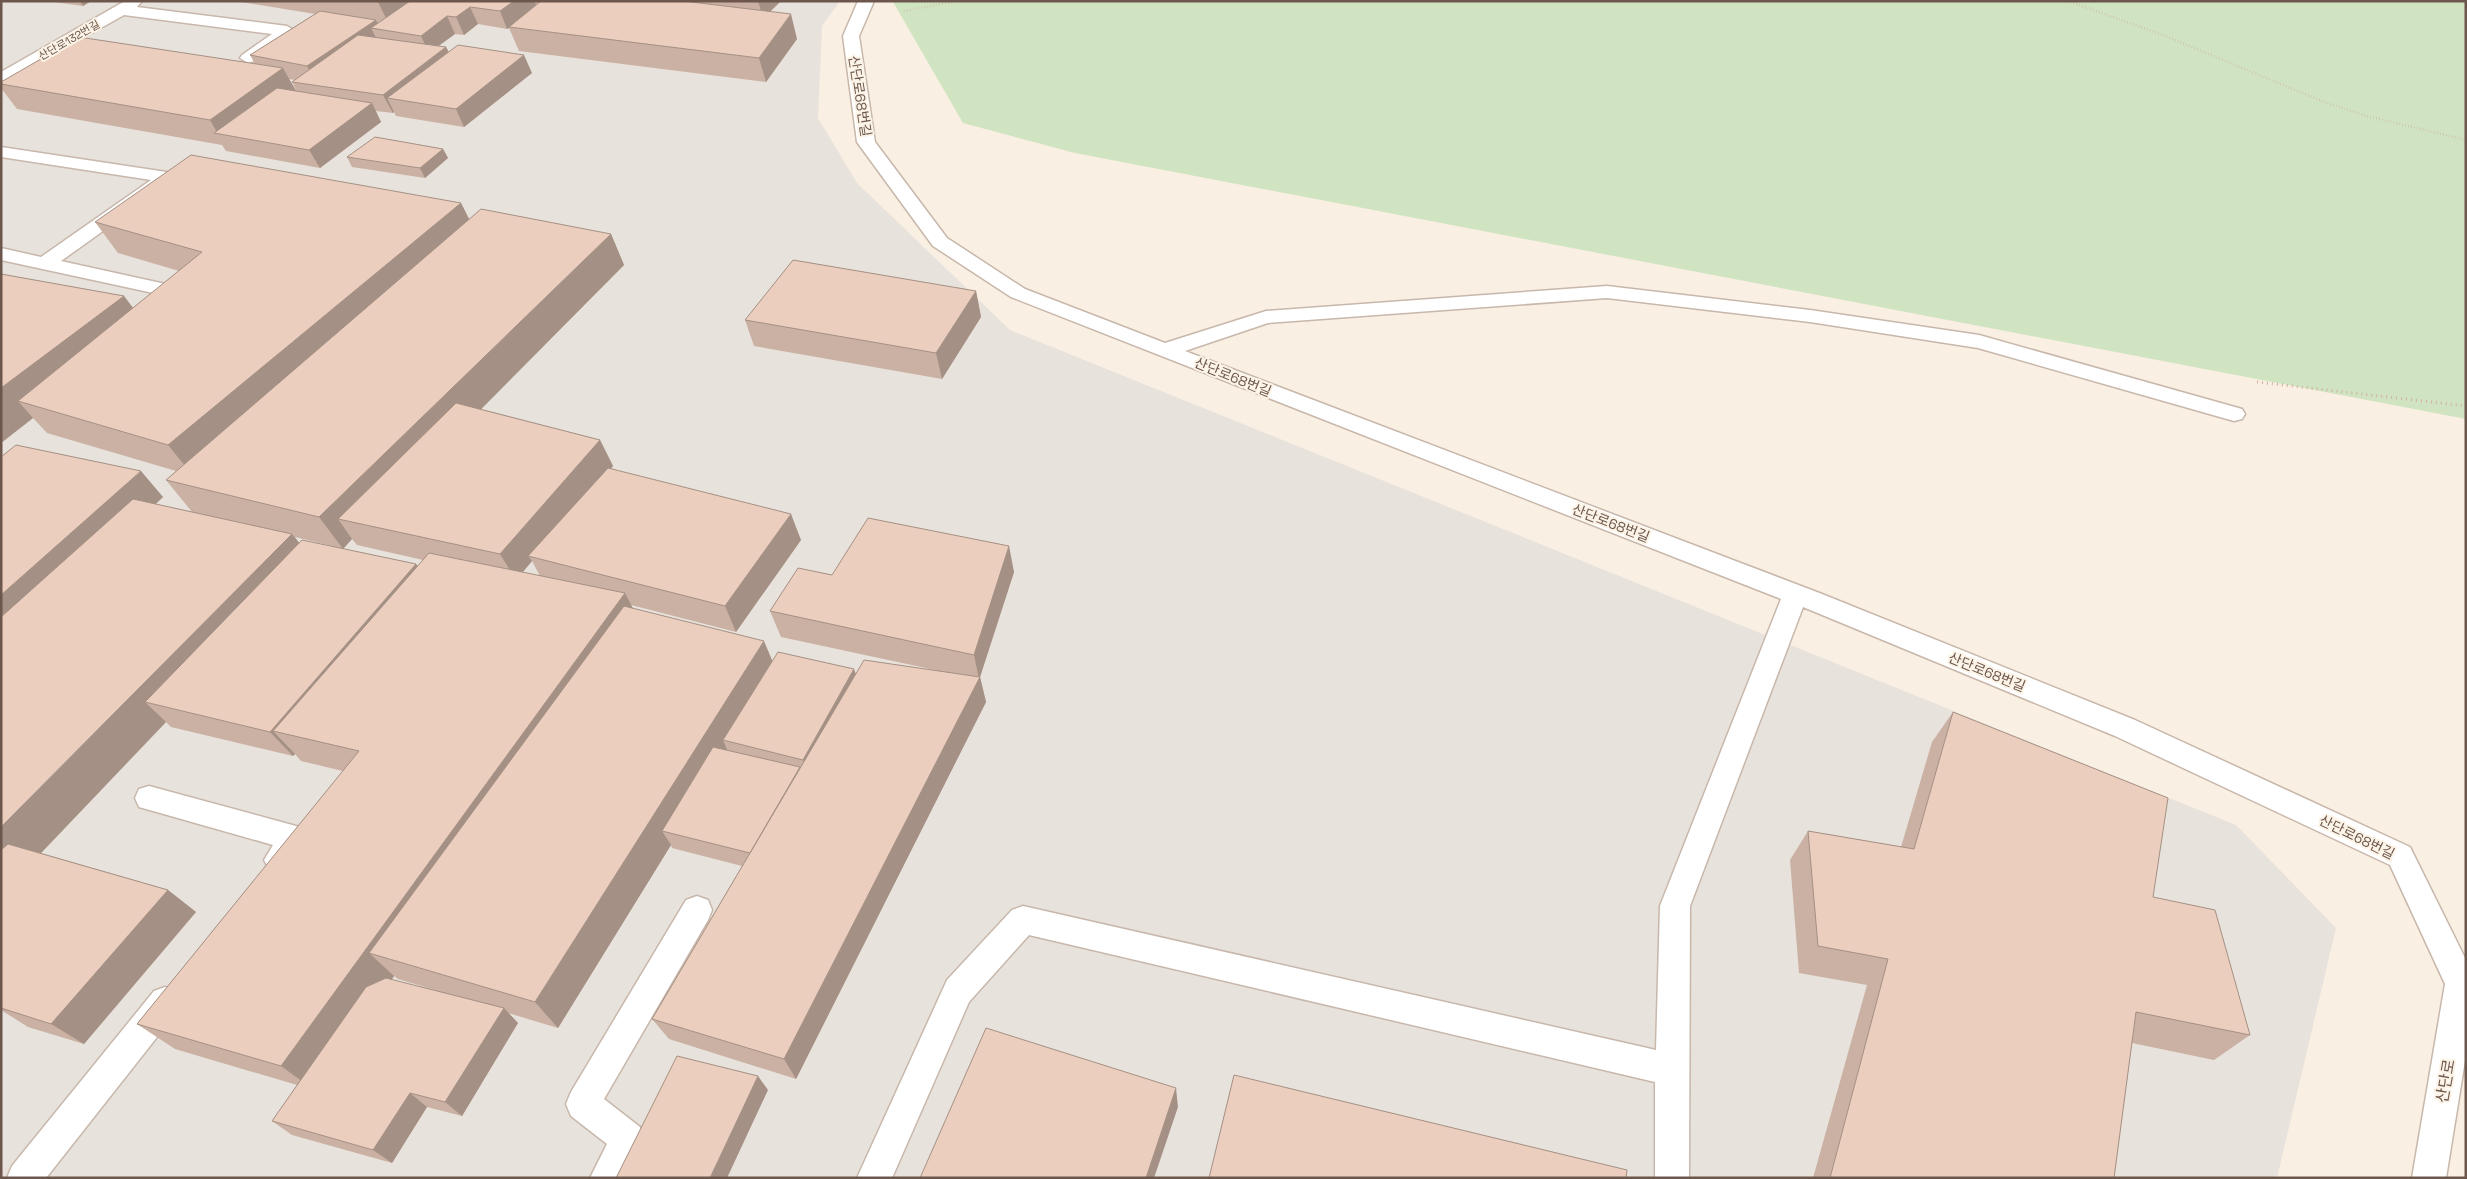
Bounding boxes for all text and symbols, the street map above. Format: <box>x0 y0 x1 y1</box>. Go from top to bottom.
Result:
street label: 산단로132번길 <box>36 17 102 63</box>
street label: 산단로68번길 <box>845 54 875 138</box>
street label: 산단로68번길 <box>1192 353 1274 401</box>
street label: 산단로68번길 <box>1570 500 1652 546</box>
street label: 산단로68번길 <box>1946 648 2028 696</box>
street label: 산단로68번길 <box>2316 811 2398 863</box>
street label: 산단로 <box>2431 1057 2460 1105</box>

